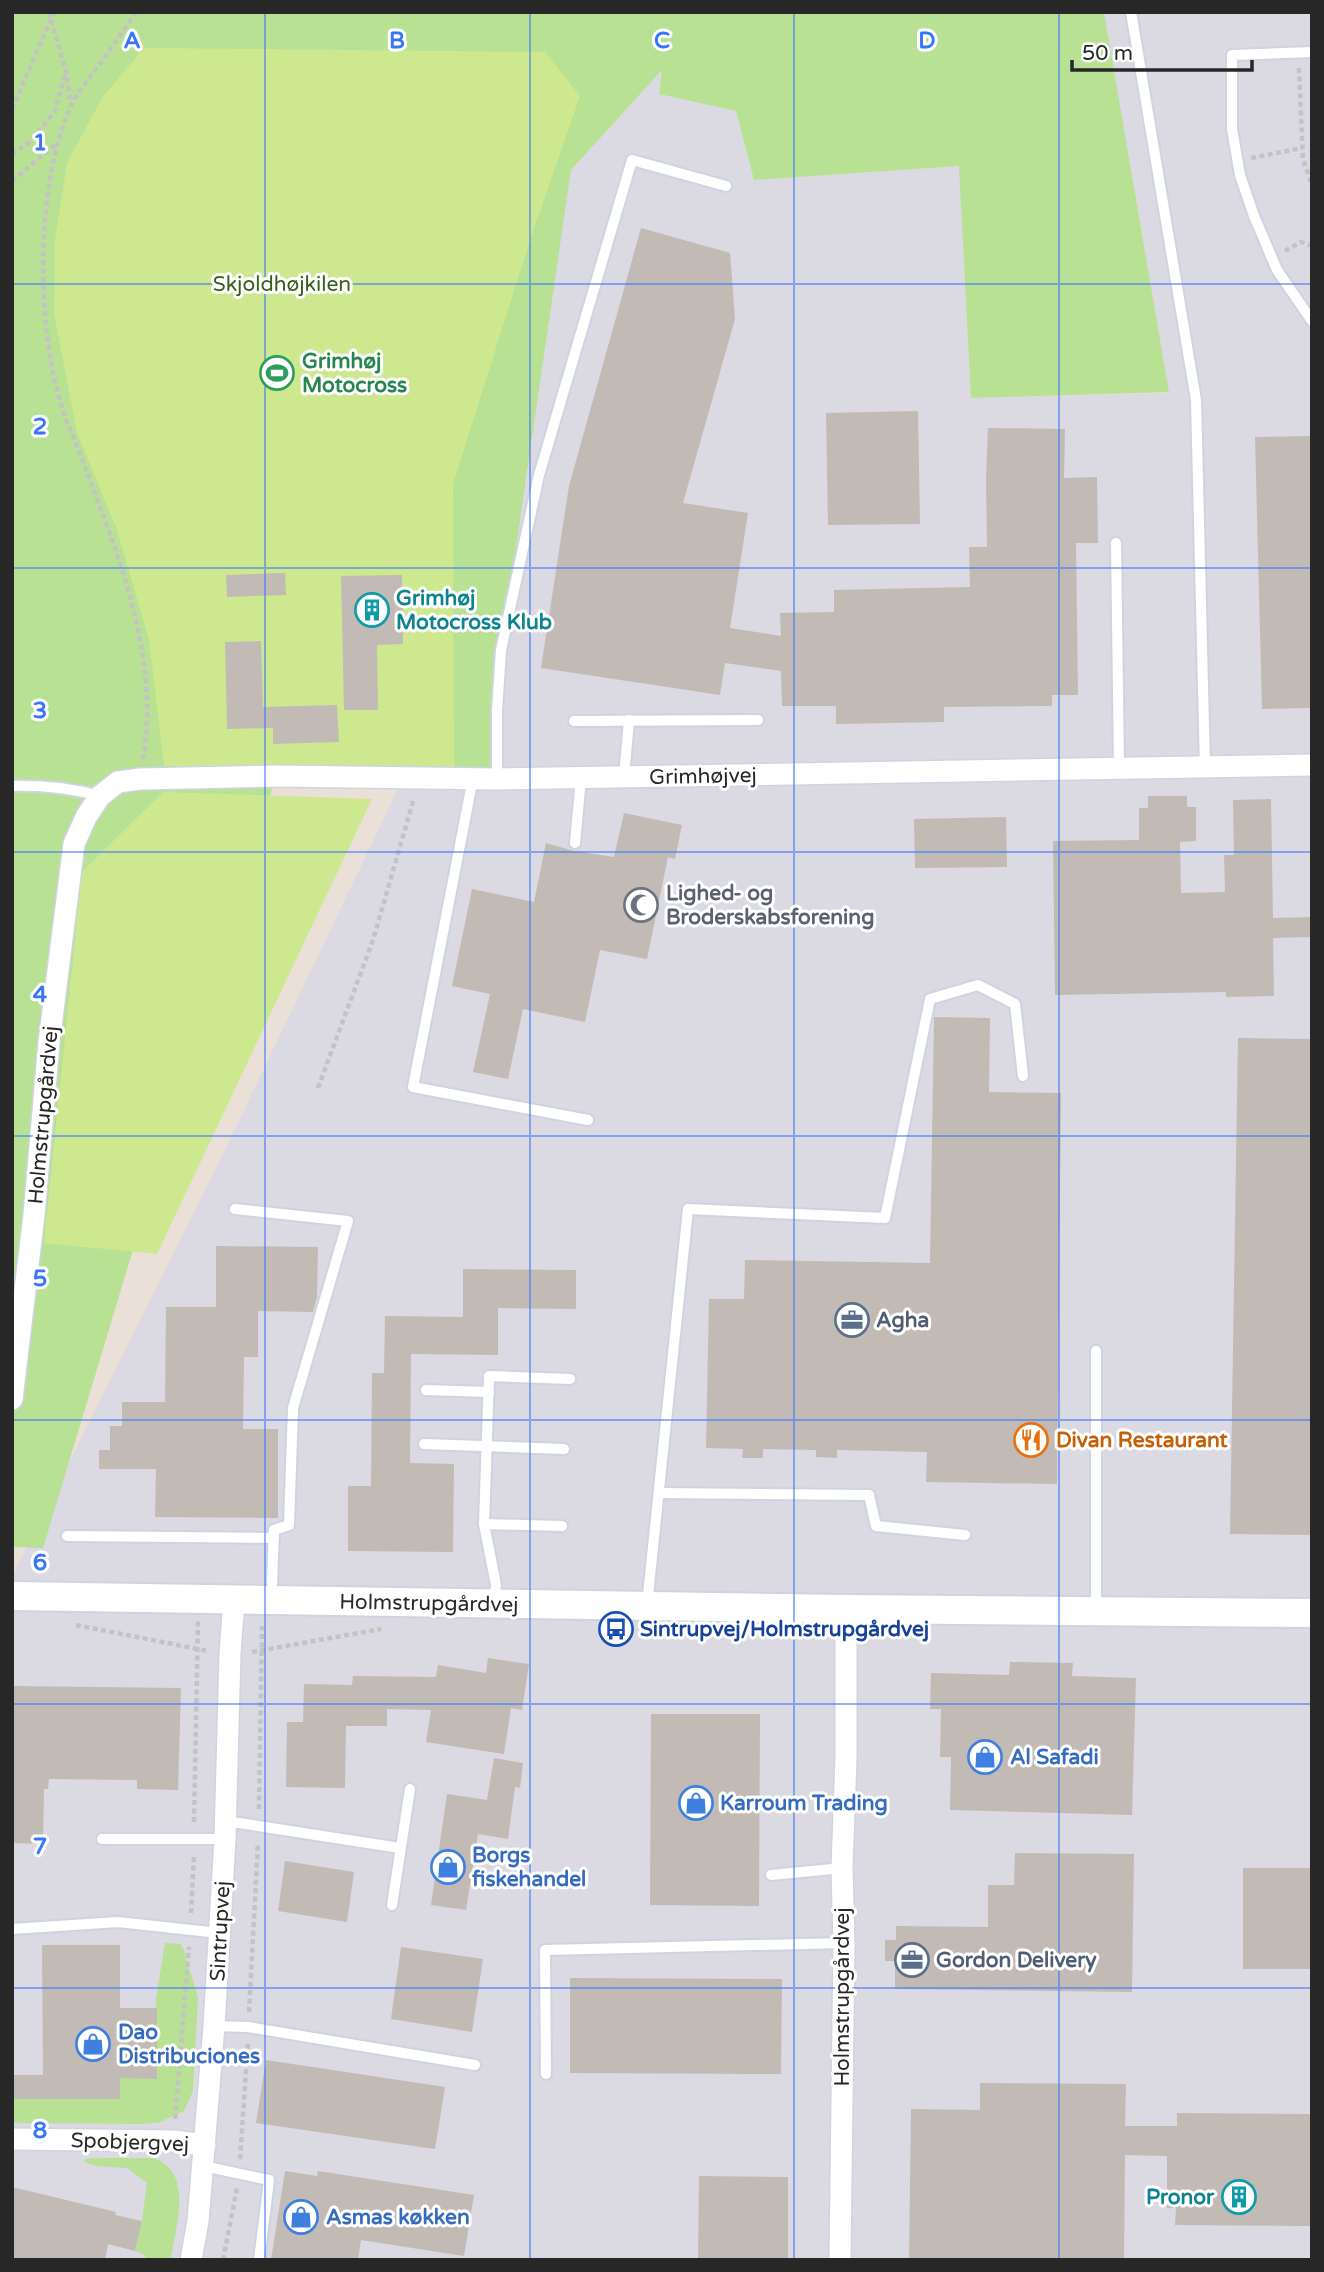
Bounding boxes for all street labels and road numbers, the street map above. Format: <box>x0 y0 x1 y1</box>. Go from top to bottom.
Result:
street label: Grimhøjvej <box>649 763 757 790</box>
street label: Holmstrupgårdvej <box>23 1025 64 1205</box>
street label: Holmstrupgårdvej <box>339 1589 519 1618</box>
street label: Sintrupvej <box>205 1880 236 1982</box>
street label: Holmstrupgårdvej <box>830 1907 855 2087</box>
street label: Spobjergvej <box>70 2128 190 2157</box>

